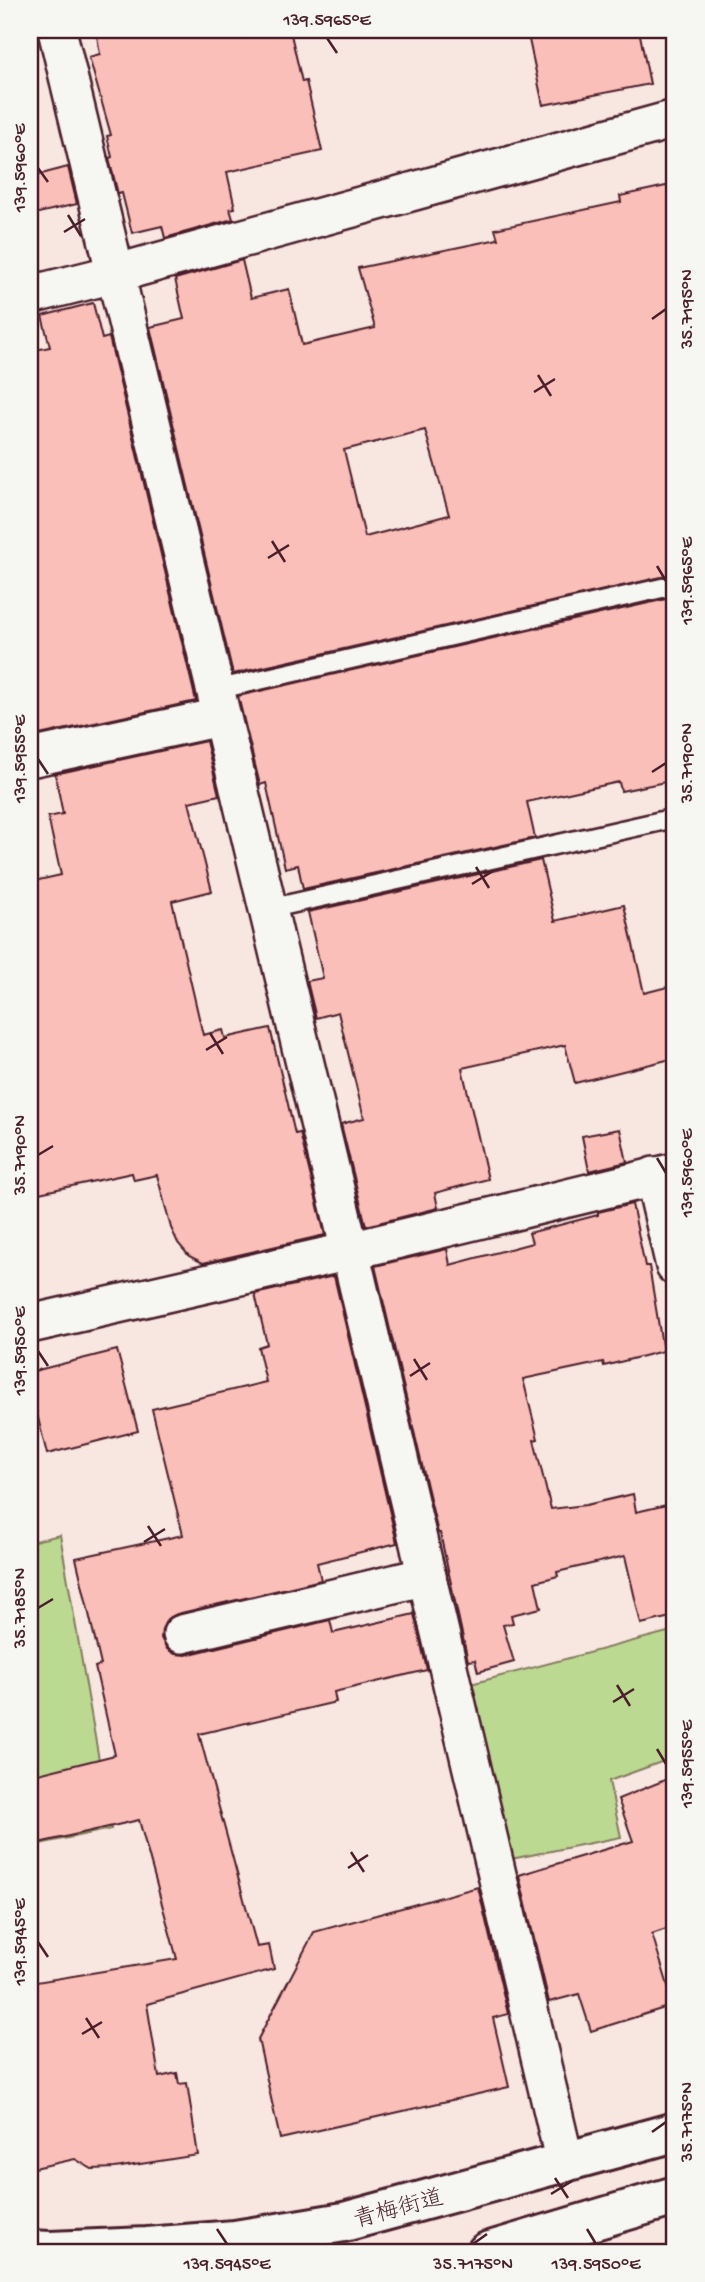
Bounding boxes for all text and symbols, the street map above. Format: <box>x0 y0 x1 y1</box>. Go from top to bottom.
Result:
text: 139.5965°E <box>282 11 372 32</box>
text: 139.5960°E <box>11 123 32 213</box>
text: 35.7195°N <box>678 269 699 350</box>
text: 139.5965°E <box>678 536 699 626</box>
text: 139.5955°E <box>11 714 32 804</box>
text: 35.7190°N <box>678 723 699 804</box>
text: 35.7190°N <box>11 1115 32 1196</box>
text: 139.5960°E <box>678 1128 699 1218</box>
text: 139.5950°E <box>11 1306 32 1396</box>
text: 35.7185°N <box>11 1568 32 1649</box>
text: 139.5955°E <box>678 1719 699 1809</box>
text: 139.5945°E <box>11 1898 32 1987</box>
text: 35.7175°N <box>678 2082 699 2163</box>
street label: 青梅街道 <box>351 2184 447 2235</box>
text: 139.5945°E <box>182 2255 271 2276</box>
text: 35.7175°N <box>432 2255 513 2276</box>
text: 139.5950°E <box>551 2255 641 2276</box>

